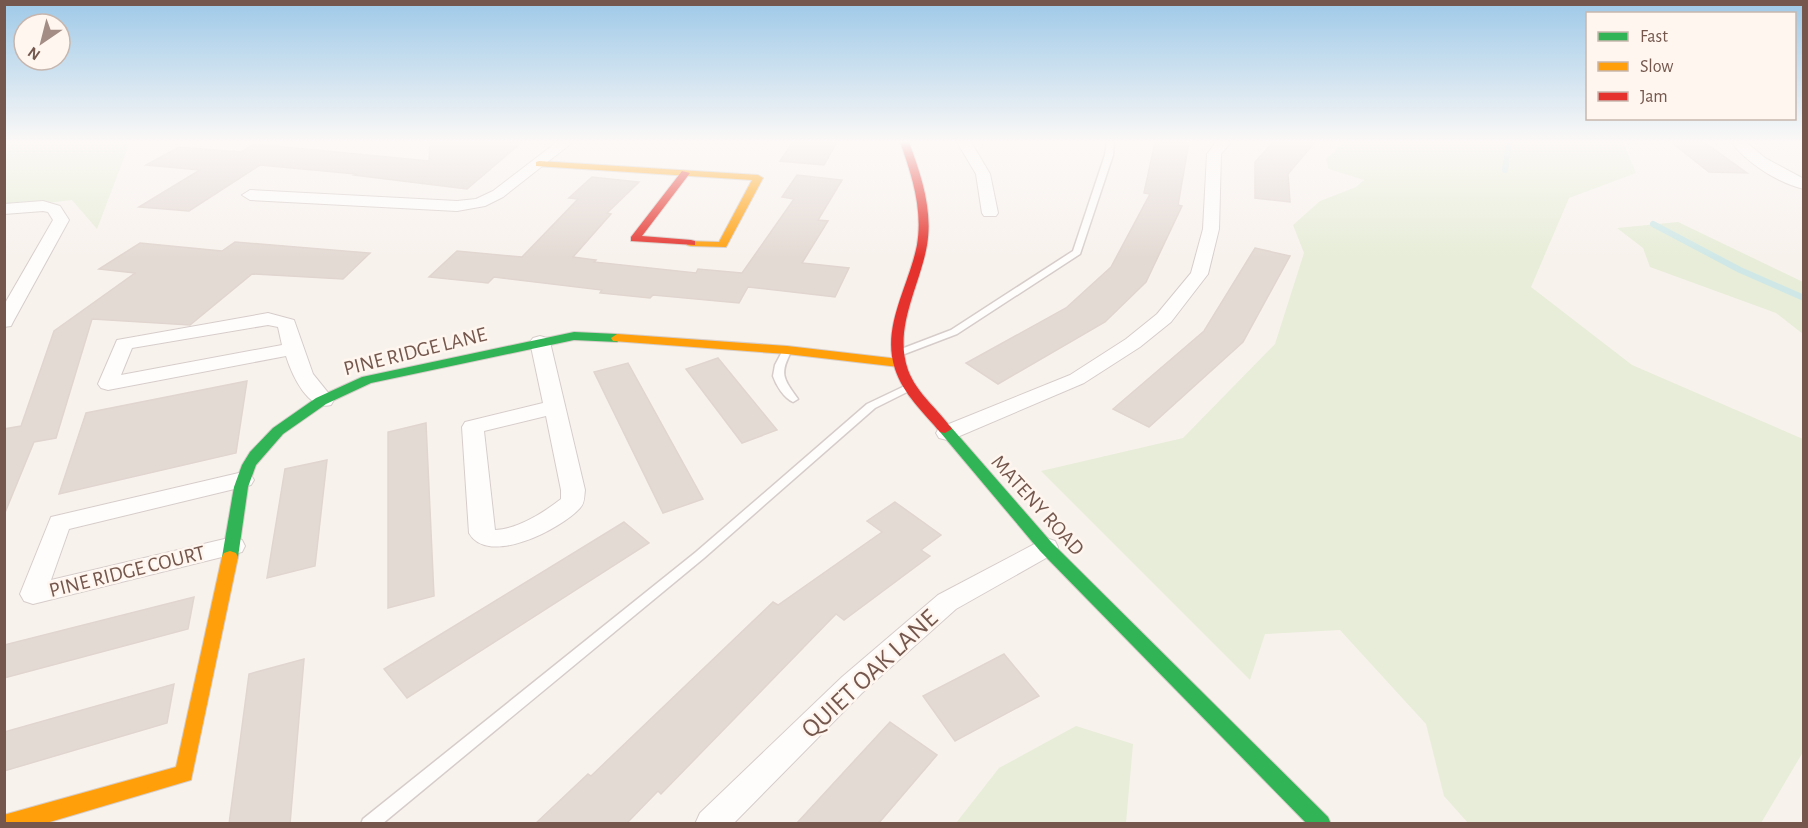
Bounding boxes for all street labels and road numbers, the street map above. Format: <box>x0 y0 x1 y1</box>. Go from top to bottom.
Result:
street label: PINE RIDGE LANE <box>341 324 489 379</box>
street label: MATENY ROAD <box>987 451 1088 560</box>
street label: PINE RIDGE COURT <box>47 542 207 601</box>
street label: QUIET OAK LANE <box>797 604 943 743</box>

